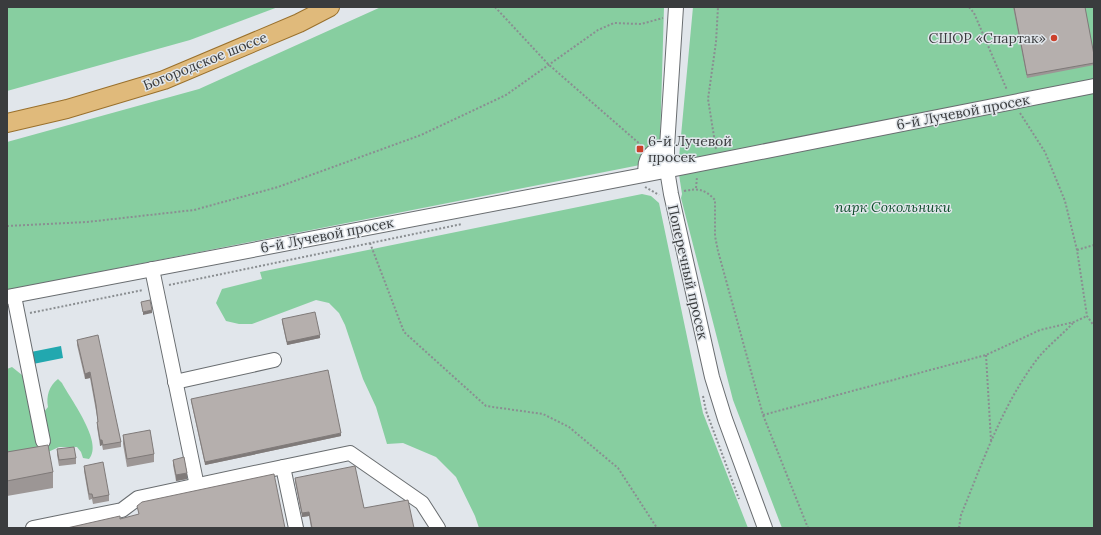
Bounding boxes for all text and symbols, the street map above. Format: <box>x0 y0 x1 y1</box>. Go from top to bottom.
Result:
street label: Богородское шоссе <box>140 28 270 94</box>
place label: СШОР «Спартак» <box>929 29 1046 47</box>
marker: СШОР «Спартак» <box>1049 33 1059 43</box>
street label: 6-й Лучевой просек <box>895 90 1032 134</box>
place label: 6-й Лучевой просек <box>648 132 732 166</box>
marker: 6-й Лучевой просек <box>635 144 645 154</box>
park label: парк Сокольники <box>835 198 952 216</box>
street label: Поперечный просек <box>664 203 712 342</box>
street label: 6-й Лучевой просек <box>259 213 396 257</box>

